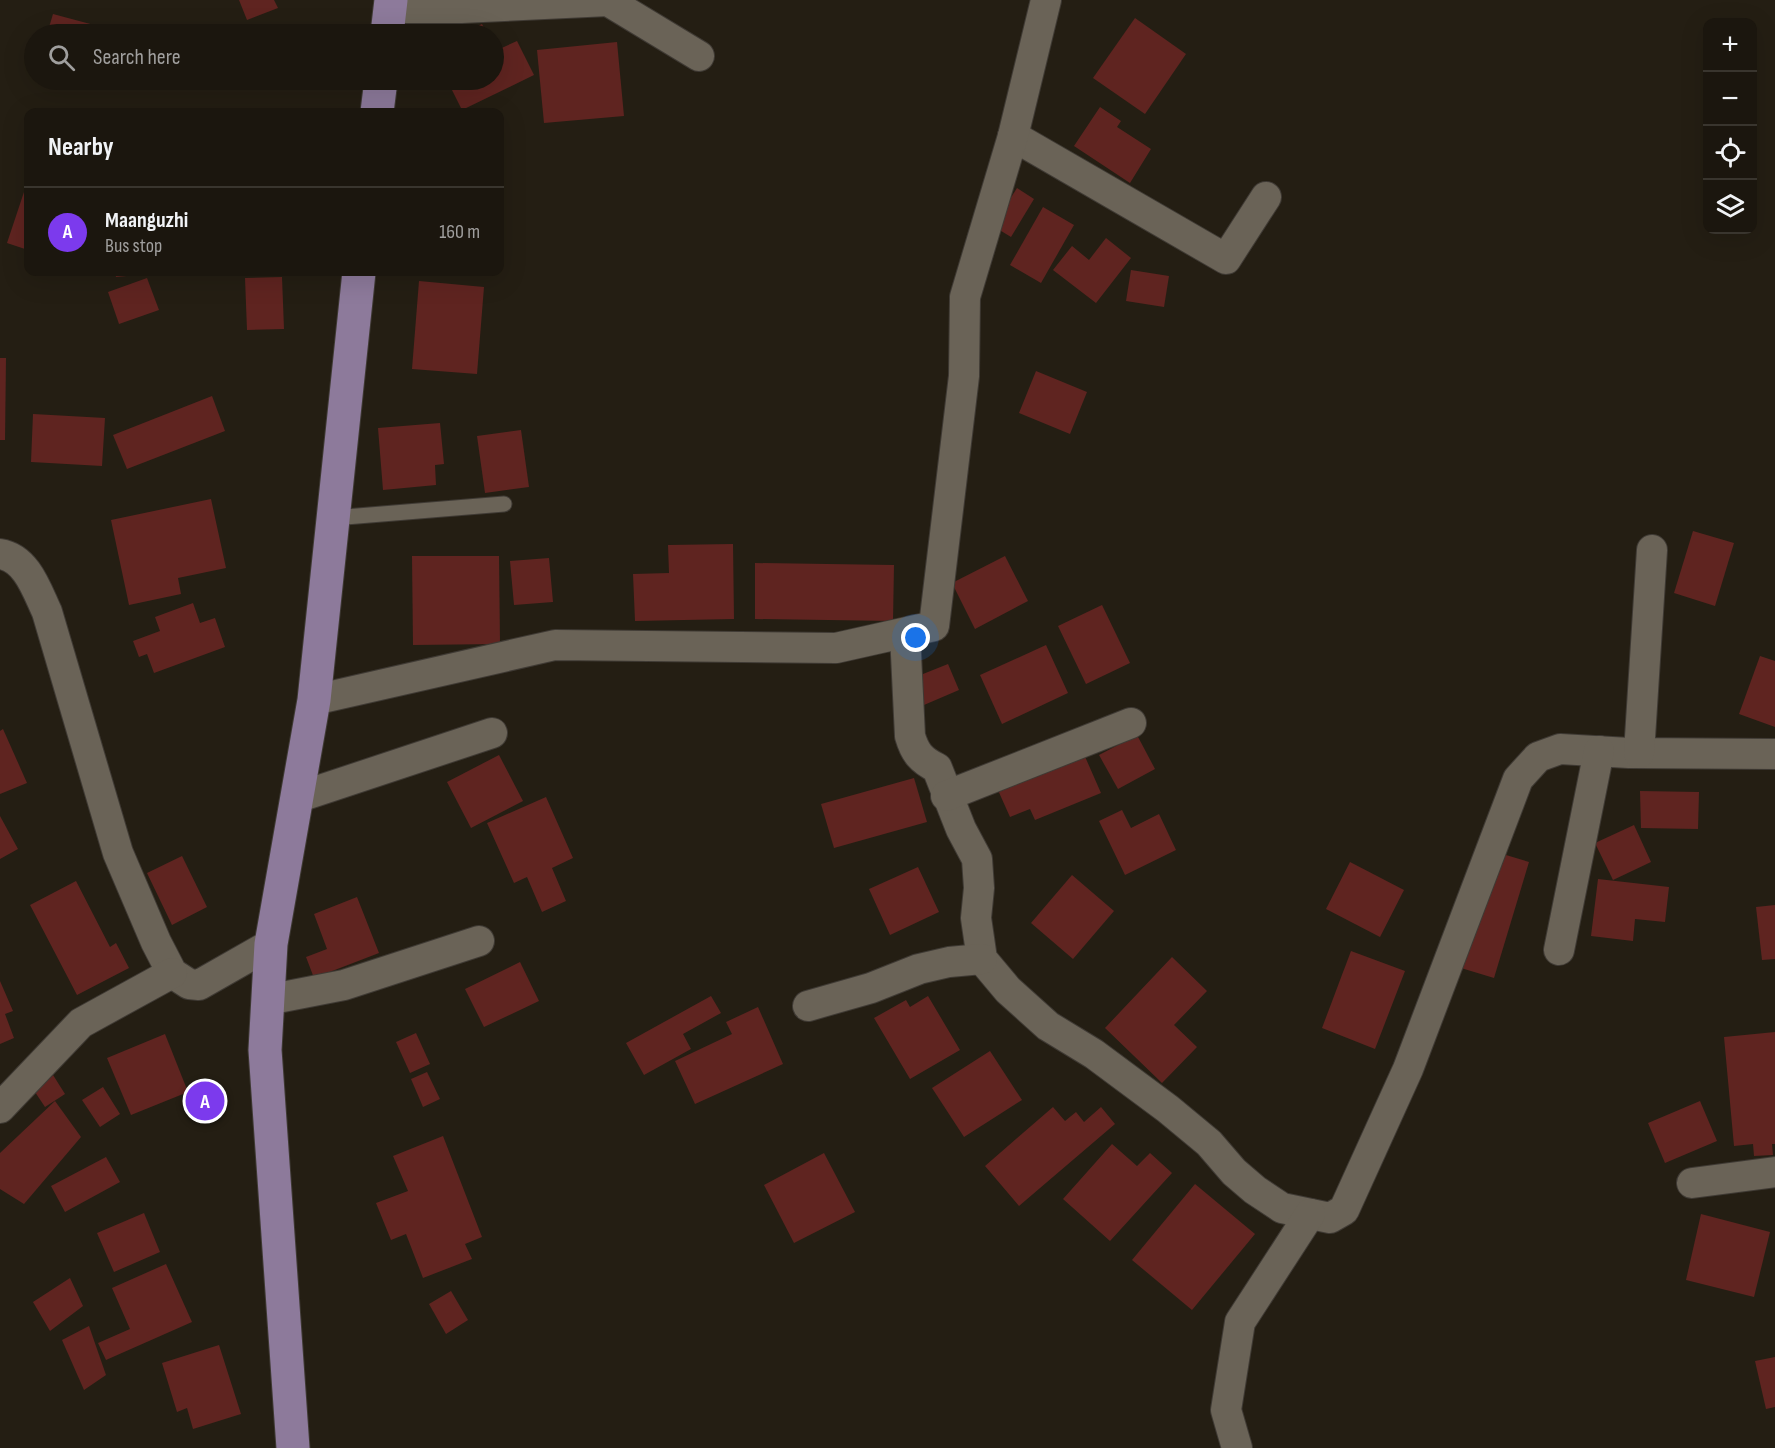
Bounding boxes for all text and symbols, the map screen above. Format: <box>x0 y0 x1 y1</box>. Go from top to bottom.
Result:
map controls <box>1703 18 1757 234</box>
button: + <box>1703 18 1757 72</box>
search box <box>24 24 504 90</box>
icon: search <box>45 41 78 74</box>
text: Search here <box>93 44 180 71</box>
button: − <box>1703 72 1757 126</box>
button: locate <box>1703 126 1757 180</box>
text: Nearby <box>48 132 114 163</box>
button: layers <box>1703 180 1757 234</box>
text: Maanguzhi <box>105 207 188 234</box>
text: A <box>63 220 72 244</box>
text: 160 m <box>439 220 480 244</box>
text: Bus stop <box>105 234 162 258</box>
your location <box>901 623 930 652</box>
pin: A <box>186 1078 224 1124</box>

